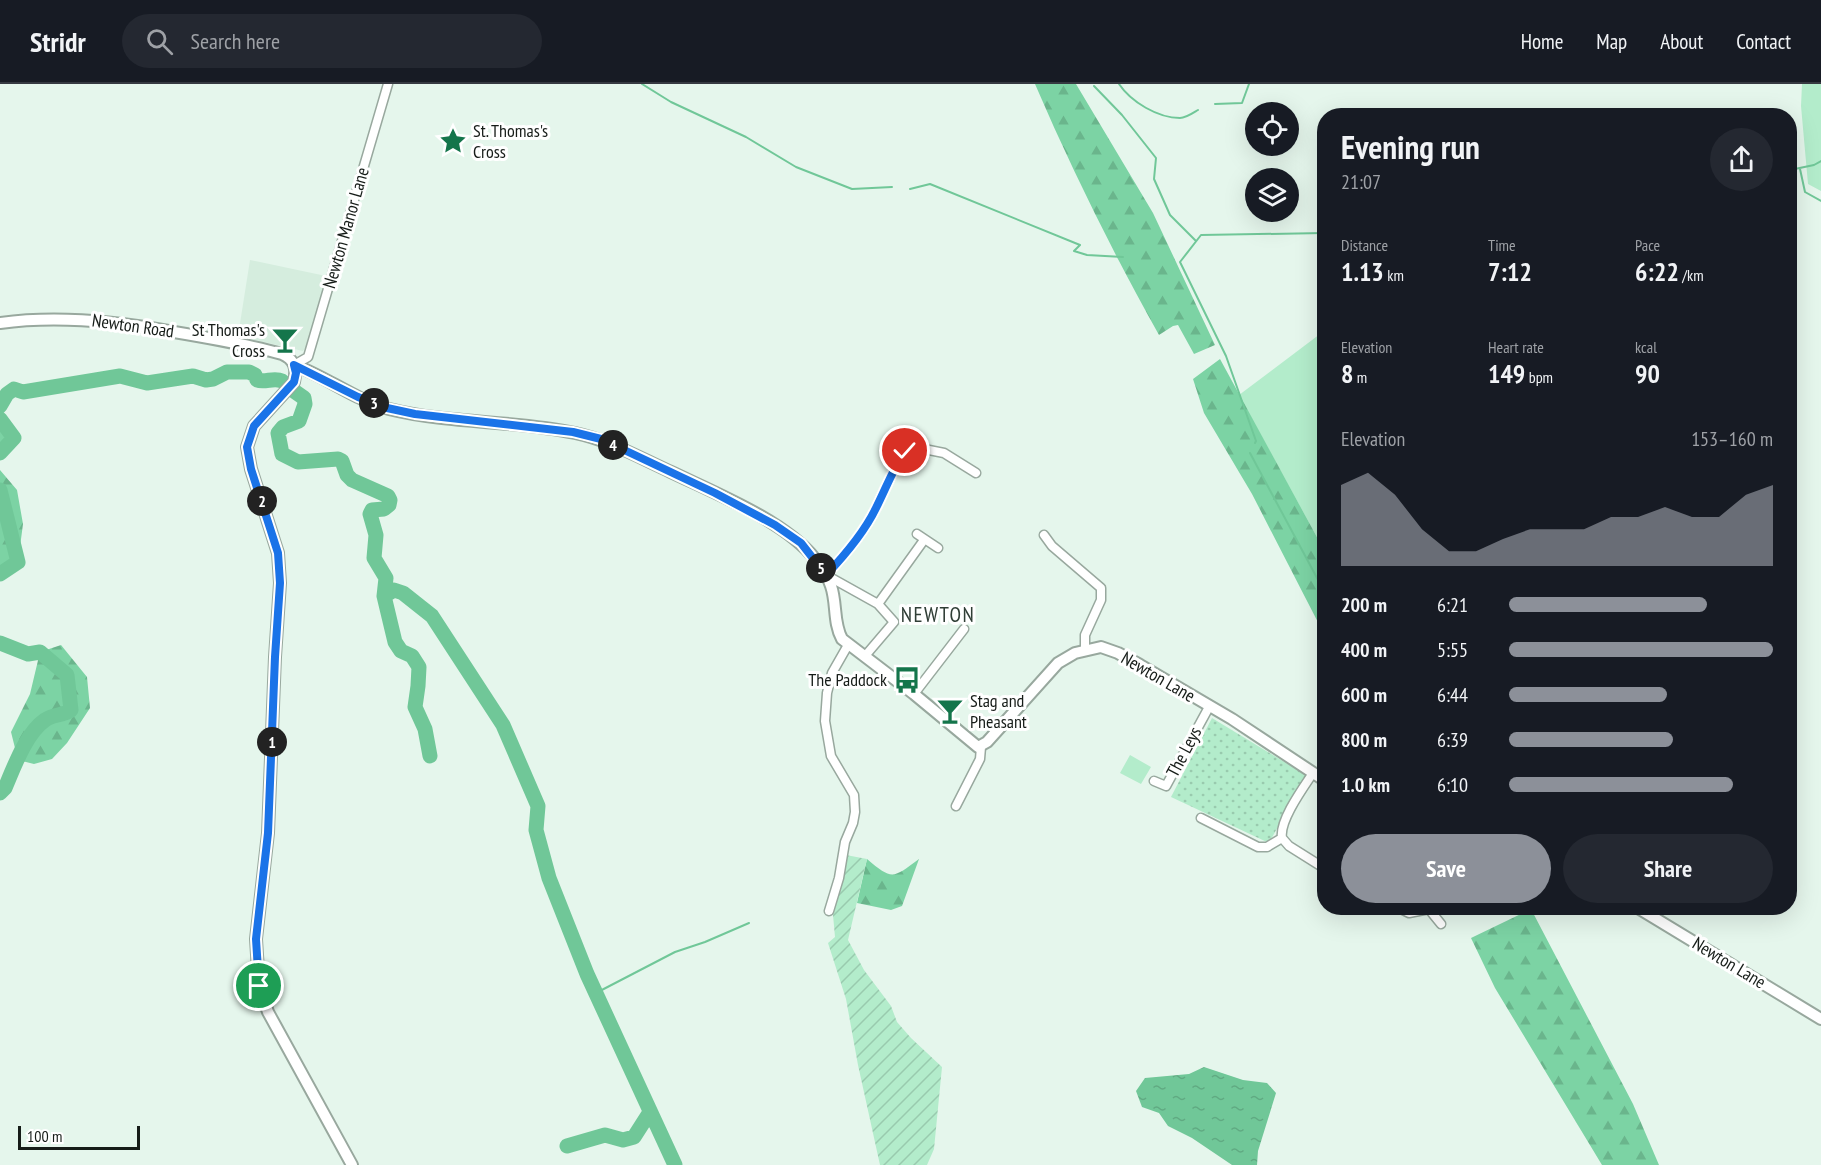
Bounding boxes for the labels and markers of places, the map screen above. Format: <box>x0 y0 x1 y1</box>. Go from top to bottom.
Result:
place label: St. Thomas's Cross <box>473 119 548 163</box>
place icon: St. Thomas's Cross <box>438 126 468 156</box>
place label: St Thomas's Cross <box>192 318 265 362</box>
bar icon: St Thomas's Cross <box>270 325 300 355</box>
pin: 3 <box>359 388 389 418</box>
pin <box>879 425 930 476</box>
pin: 4 <box>598 430 628 460</box>
pin: 2 <box>247 486 277 516</box>
pin: 5 <box>806 553 836 583</box>
bus stop icon: The Paddock <box>892 665 922 695</box>
place label: The Paddock <box>808 668 887 691</box>
place label: Stag and Pheasant <box>970 689 1027 733</box>
bar icon: Stag and Pheasant <box>935 696 965 726</box>
pin: 1 <box>257 727 287 757</box>
pin <box>233 960 284 1011</box>

